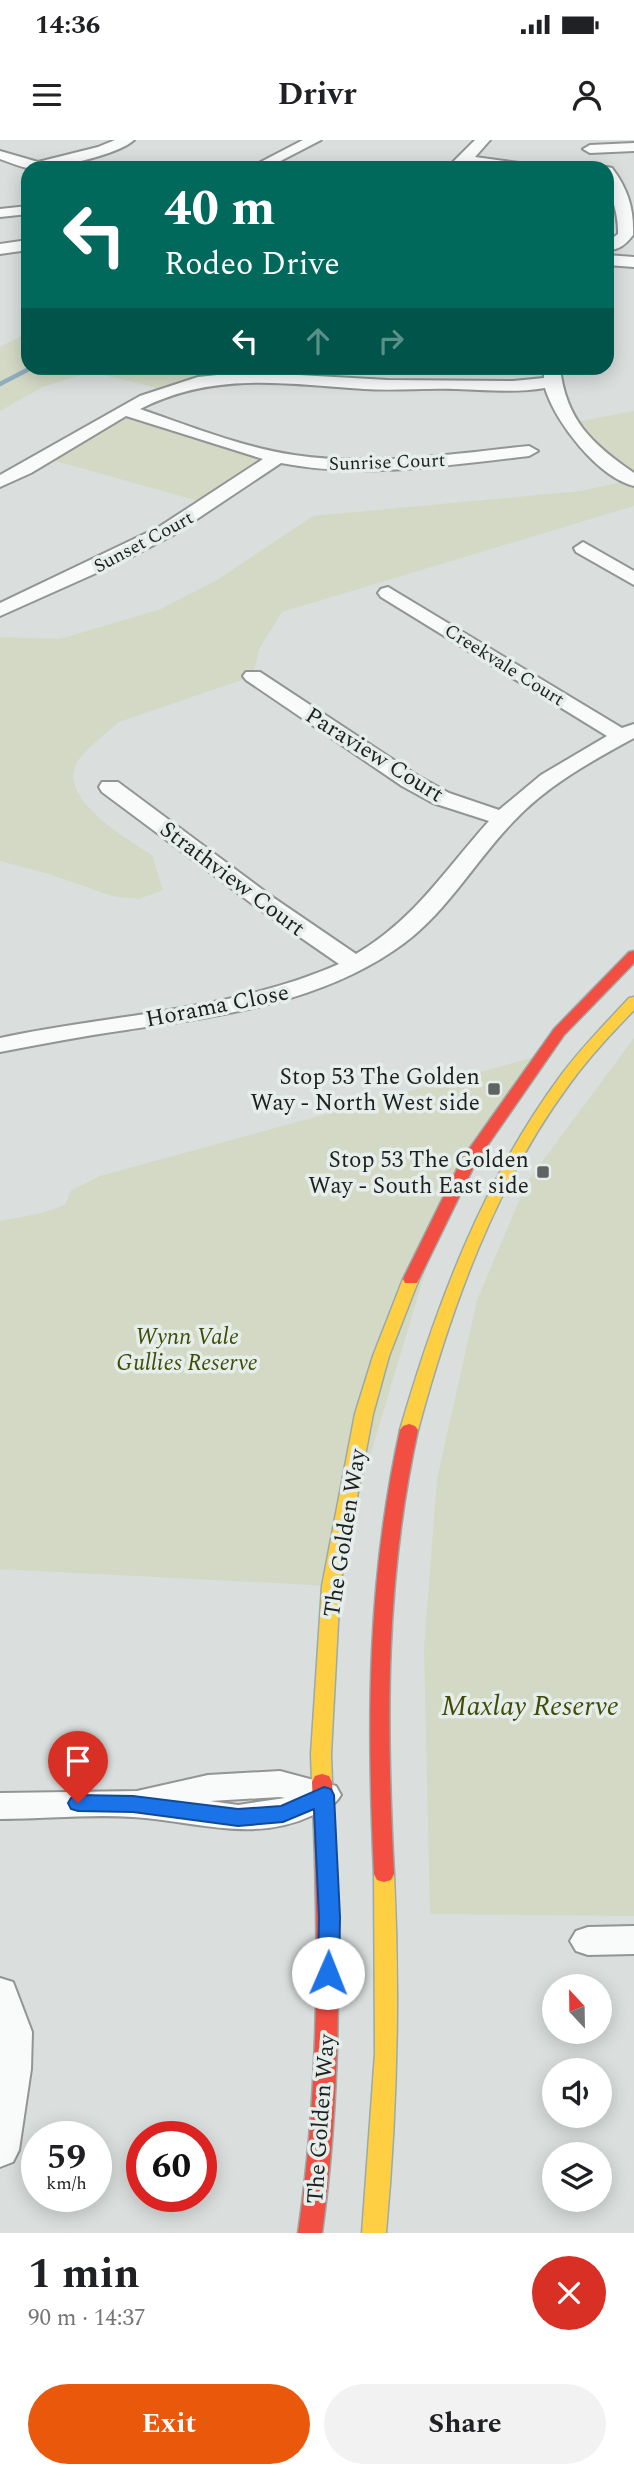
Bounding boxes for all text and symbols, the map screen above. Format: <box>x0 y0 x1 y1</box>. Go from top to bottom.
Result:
text: 14:36 <box>35 5 100 45</box>
text: Drivr <box>277 70 357 119</box>
icon: menu <box>28 76 66 114</box>
icon: person <box>568 76 606 114</box>
text: 40 m <box>164 172 275 247</box>
icon: left <box>49 189 140 280</box>
text: Rodeo Drive <box>164 240 340 289</box>
icon: left <box>226 322 264 360</box>
icon: ahead <box>299 322 337 360</box>
icon: right <box>372 322 410 360</box>
street label: Sunrise Court <box>328 446 446 479</box>
street label: Sunset Court <box>88 504 199 581</box>
street label: Creekvale Court <box>438 617 570 714</box>
street label: Paraview Court <box>298 699 450 812</box>
street label: Strathview Court <box>152 813 312 946</box>
street label: Horama Close <box>143 975 292 1038</box>
place label: Stop 53 The Golden Way - North West side <box>250 1060 480 1121</box>
marker: Stop 53 The Golden Way - North West side <box>486 1081 502 1097</box>
place label: Stop 53 The Golden Way - South East side <box>308 1143 529 1204</box>
marker: Stop 53 The Golden Way - South East side <box>535 1164 551 1180</box>
park label: Wynn Vale Gullies Reserve <box>116 1320 258 1381</box>
street label: The Golden Way <box>315 1446 376 1620</box>
park label: Maxlay Reserve <box>441 1685 619 1728</box>
pin <box>48 1731 108 1803</box>
icon: arrive <box>59 1742 97 1780</box>
position arrow <box>291 1936 365 2010</box>
north arrow <box>542 1974 612 2044</box>
map controls <box>542 1974 612 2212</box>
street label: The Golden Way <box>298 2032 345 2205</box>
button: sound <box>542 2058 612 2128</box>
speed limit sign: 60 <box>126 2121 217 2212</box>
text: 59 <box>47 2131 86 2184</box>
button: layers <box>542 2142 612 2212</box>
text: km/h <box>46 2170 87 2197</box>
text: 1 min <box>28 2243 140 2306</box>
button: close <box>532 2256 606 2330</box>
text: 90 m · 14:37 <box>28 2301 146 2336</box>
button: Exit <box>28 2384 310 2464</box>
button: Share <box>324 2384 606 2464</box>

